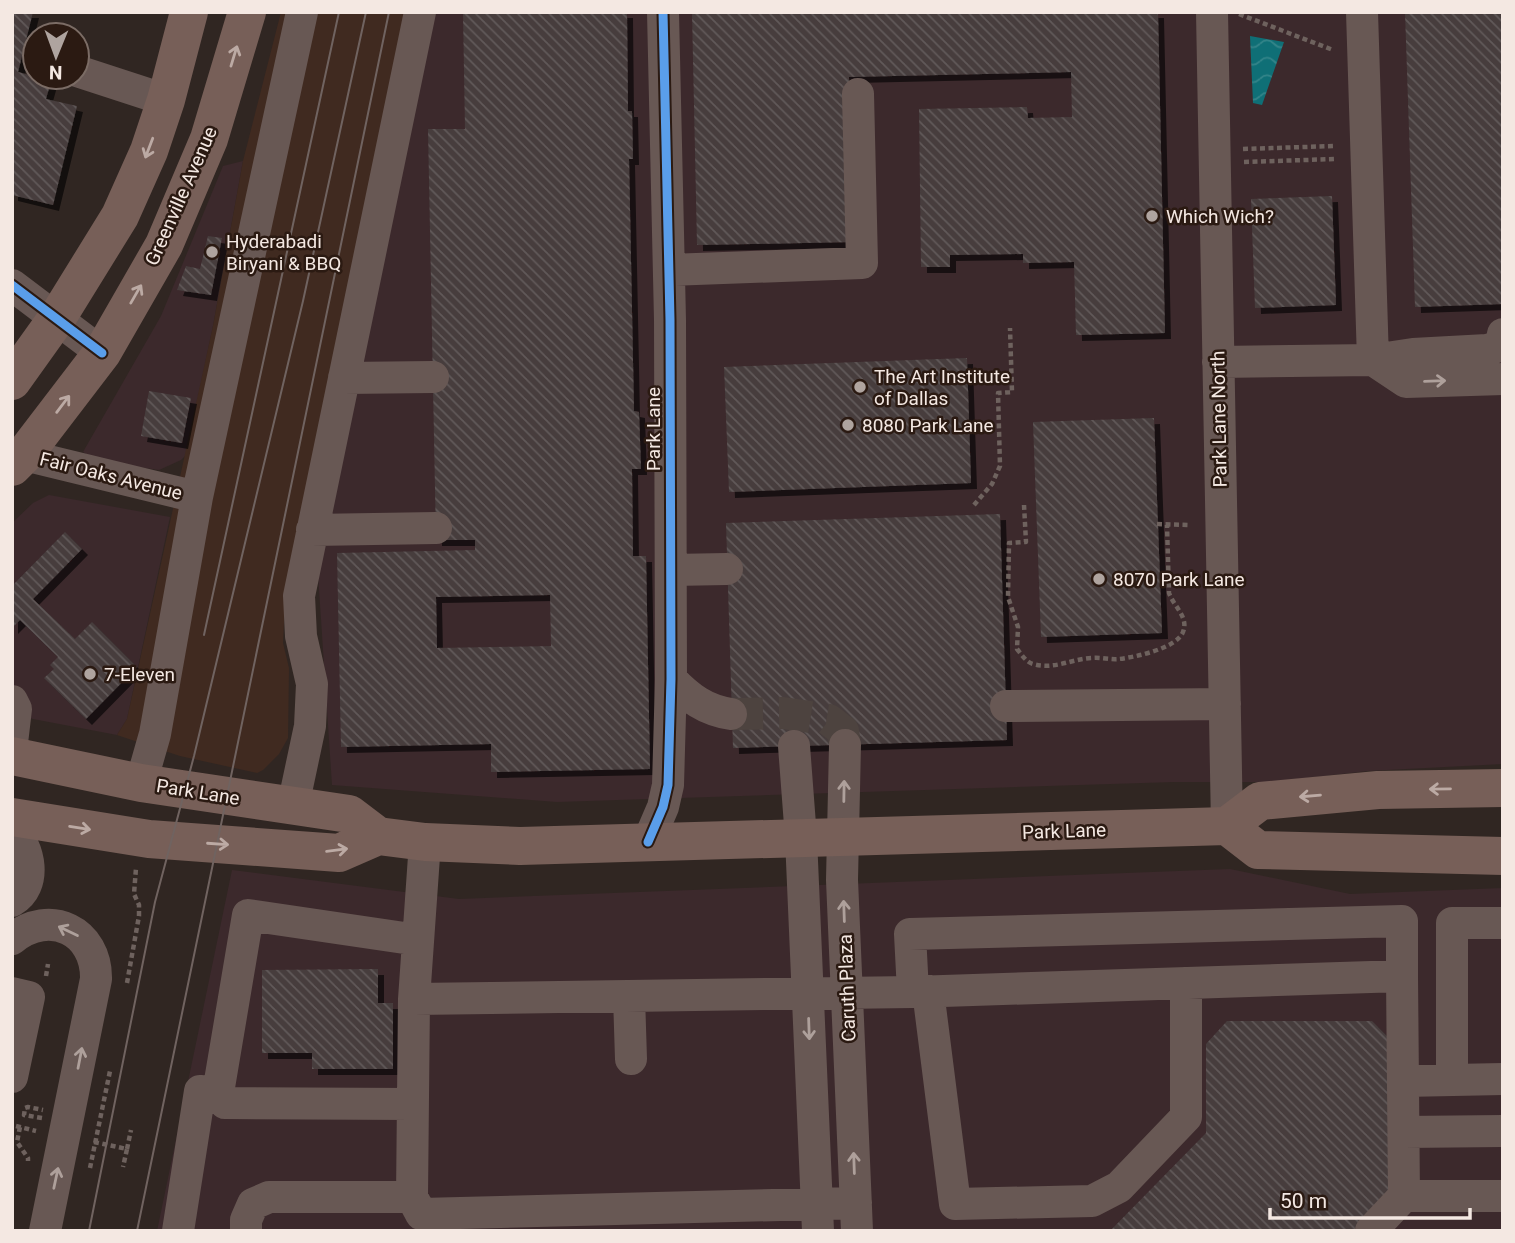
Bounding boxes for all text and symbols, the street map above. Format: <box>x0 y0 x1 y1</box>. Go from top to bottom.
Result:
north arrow <box>21 21 91 91</box>
one-way arrow <box>228 45 241 67</box>
text: N <box>49 61 63 84</box>
street label: Greenville Avenue <box>140 123 222 269</box>
one-way arrow <box>142 137 155 159</box>
place label: Which Wich? <box>1166 205 1274 228</box>
marker: Which Wich? <box>1144 208 1160 224</box>
place label: Hyderabadi Biryani & BBQ <box>226 230 341 275</box>
marker: Hyderabadi Biryani & BBQ <box>204 244 220 260</box>
one-way arrow <box>129 285 143 305</box>
street label: Park Lane North <box>1206 350 1232 488</box>
place label: The Art Institute of Dallas <box>874 365 1010 410</box>
one-way arrow <box>1423 374 1446 388</box>
marker: The Art Institute of Dallas <box>852 379 868 395</box>
street label: Park Lane <box>642 387 665 471</box>
one-way arrow <box>56 396 71 414</box>
place label: 8080 Park Lane <box>862 414 994 437</box>
marker: 8080 Park Lane <box>840 417 856 433</box>
street label: Fair Oaks Avenue <box>37 447 185 505</box>
place label: 8070 Park Lane <box>1113 568 1245 591</box>
marker: 8070 Park Lane <box>1091 571 1107 587</box>
place label: 7-Eleven <box>104 663 175 686</box>
marker: 7-Eleven <box>82 666 98 682</box>
street label: Park Lane <box>155 774 241 810</box>
one-way arrow <box>837 780 851 803</box>
one-way arrow <box>1429 782 1452 796</box>
one-way arrow <box>1299 790 1322 803</box>
street label: Park Lane <box>1022 818 1106 844</box>
one-way arrow <box>68 822 91 835</box>
one-way arrow <box>206 837 229 850</box>
one-way arrow <box>325 843 348 856</box>
one-way arrow <box>837 900 850 923</box>
one-way arrow <box>58 923 79 937</box>
street label: Caruth Plaza <box>834 934 860 1042</box>
one-way arrow <box>802 1017 815 1040</box>
one-way arrow <box>74 1047 88 1070</box>
one-way arrow <box>848 1151 861 1174</box>
one-way arrow <box>49 1167 63 1190</box>
scale bar <box>1270 1176 1470 1220</box>
text: 50 m <box>1280 1189 1327 1213</box>

